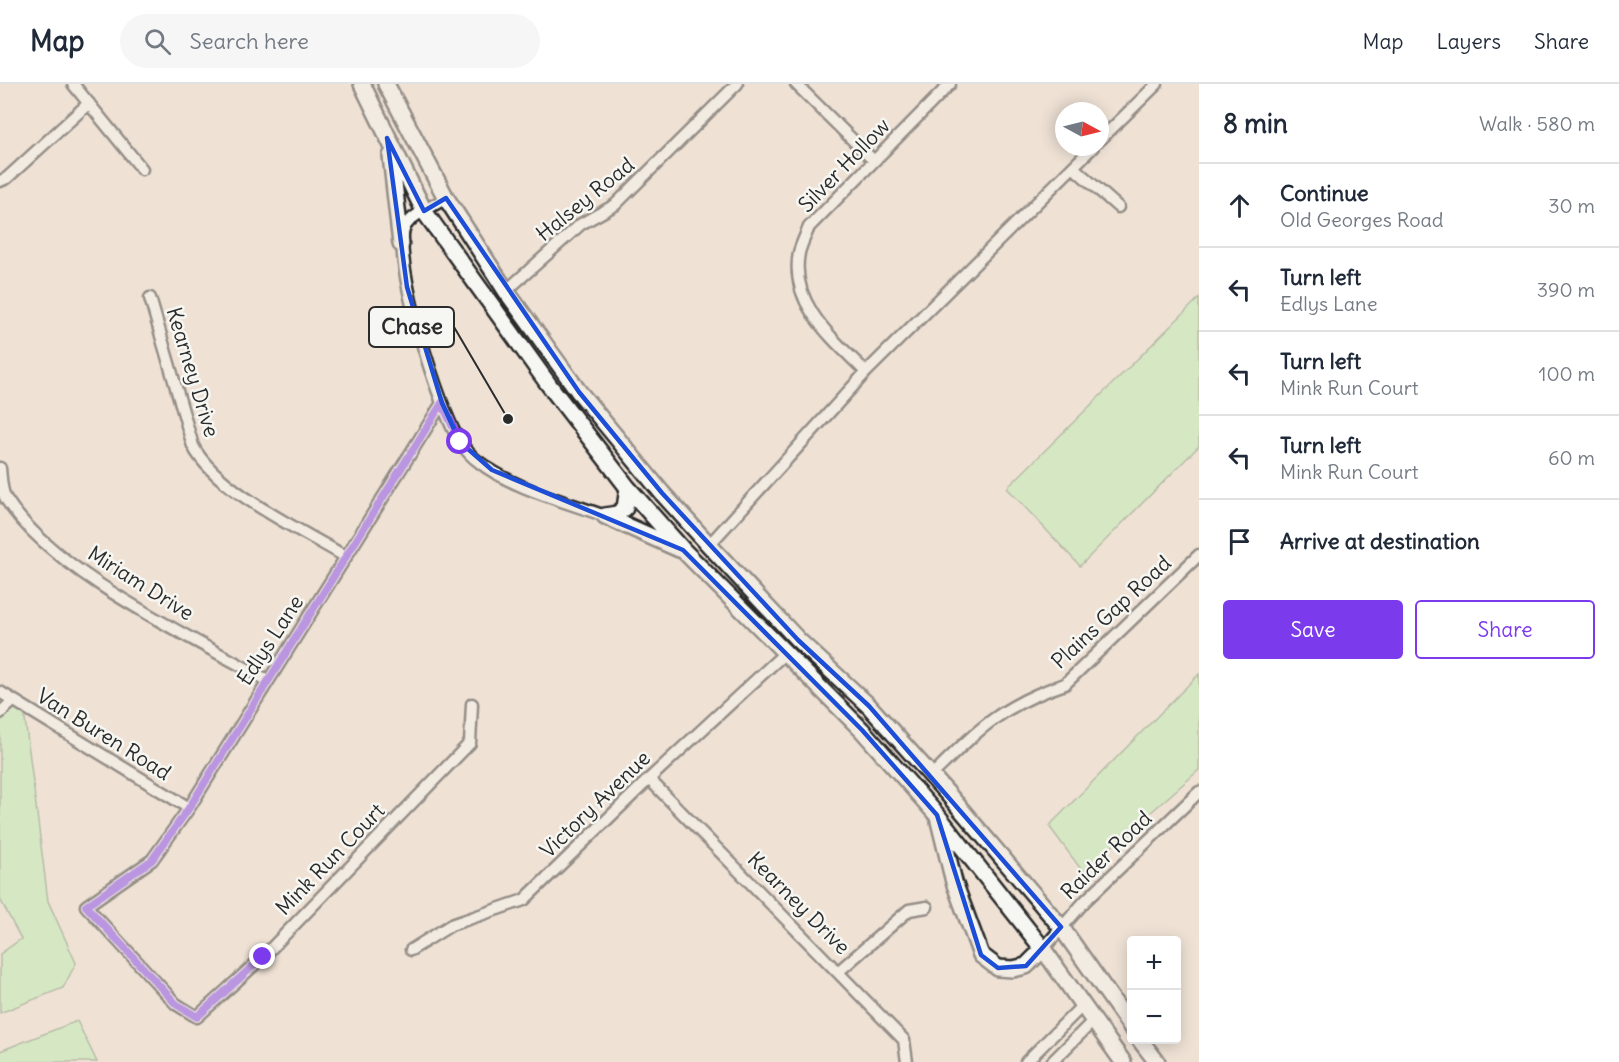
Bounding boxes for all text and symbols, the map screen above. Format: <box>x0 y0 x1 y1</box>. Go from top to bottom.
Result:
search box <box>120 14 540 68</box>
text: Map <box>30 23 84 59</box>
icon: search <box>141 25 174 58</box>
text: Search here <box>189 27 309 55</box>
text: Map <box>1363 28 1403 55</box>
text: Layers <box>1436 28 1501 55</box>
text: Share <box>1534 28 1589 55</box>
north arrow <box>1055 102 1109 156</box>
text: 8 min <box>1223 107 1288 140</box>
text: Walk · 580 m <box>1479 111 1595 136</box>
street label: Silver Hollow <box>792 112 896 218</box>
street label: Halsey Road <box>530 151 640 247</box>
text: Continue <box>1280 179 1369 207</box>
icon: ahead <box>1223 189 1256 222</box>
text: 30 m <box>1548 193 1595 218</box>
text: Old Georges Road <box>1280 207 1444 232</box>
text: Turn left <box>1280 263 1361 291</box>
icon: left <box>1223 273 1256 306</box>
text: 390 m <box>1537 277 1595 302</box>
text: Edlys Lane <box>1280 291 1377 316</box>
street label: Kearney Drive <box>160 304 226 440</box>
callout: Chase <box>369 307 454 347</box>
text: Chase <box>381 312 443 340</box>
text: Turn left <box>1280 347 1361 375</box>
icon: left <box>1223 357 1256 390</box>
text: 100 m <box>1538 361 1595 386</box>
text: Mink Run Court <box>1280 375 1419 400</box>
route start <box>446 428 472 454</box>
text: Turn left <box>1280 431 1361 459</box>
icon: left <box>1223 441 1256 474</box>
text: 60 m <box>1548 445 1595 470</box>
text: Mink Run Court <box>1280 459 1419 484</box>
icon: arrive <box>1223 525 1256 558</box>
text: Arrive at destination <box>1280 527 1480 555</box>
street label: Miriam Drive <box>83 540 199 626</box>
street label: Plains Gap Road <box>1045 550 1177 674</box>
street label: Edlys Lane <box>231 590 309 690</box>
button: Save <box>1223 600 1403 659</box>
button: Share <box>1415 600 1595 659</box>
street label: Van Buren Road <box>32 682 176 786</box>
street label: Victory Avenue <box>534 745 656 863</box>
street label: Mink Run Court <box>270 797 390 921</box>
street label: Raider Road <box>1055 805 1157 905</box>
street label: Kearney Drive <box>742 846 856 960</box>
map controls <box>1127 936 1181 1044</box>
button: + <box>1127 936 1181 990</box>
route end <box>249 943 275 969</box>
button: − <box>1127 990 1181 1044</box>

